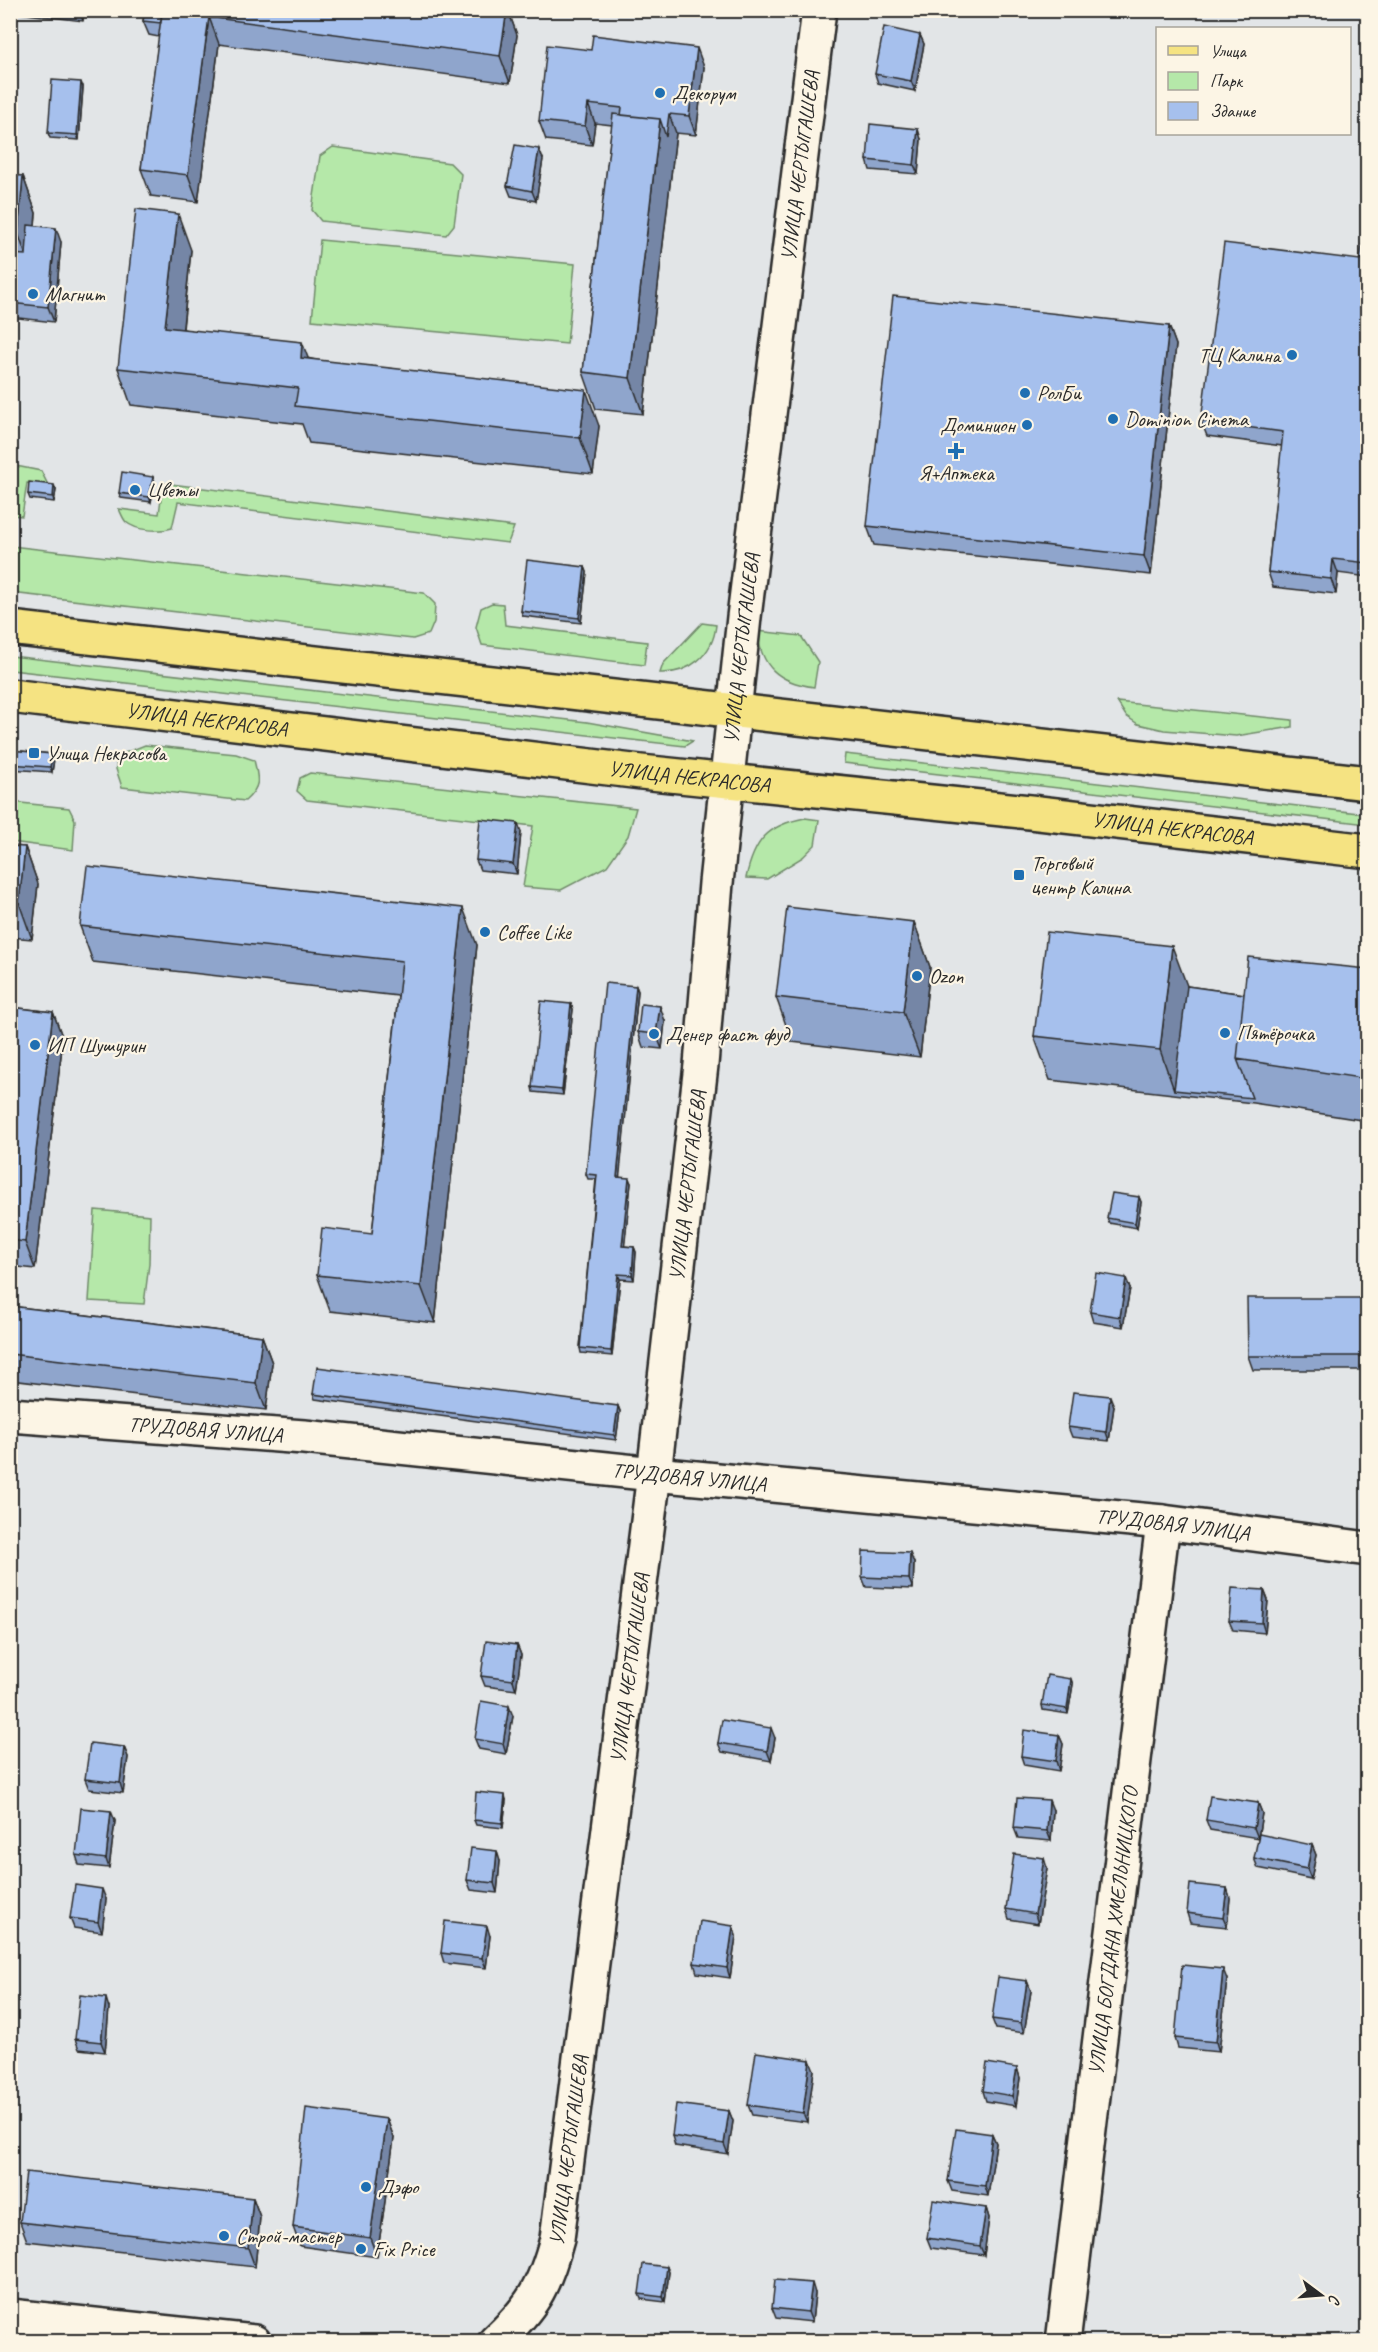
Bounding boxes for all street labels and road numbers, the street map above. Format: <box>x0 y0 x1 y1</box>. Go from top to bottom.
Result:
street label: УЛИЦА ЧЕРТЫГАШЕВА <box>775 69 824 262</box>
street label: УЛИЦА ЧЕРТЫГАШЕВА <box>718 551 765 745</box>
street label: УЛИЦА НЕКРАСОВА <box>125 697 290 742</box>
street label: УЛИЦА НЕКРАСОВА <box>607 755 773 798</box>
street label: УЛИЦА НЕКРАСОВА <box>1091 806 1256 851</box>
street label: УЛИЦА ЧЕРТЫГАШЕВА <box>663 1088 711 1282</box>
street label: ТРУДОВАЯ УЛИЦА <box>128 1411 285 1448</box>
street label: ТРУДОВАЯ УЛИЦА <box>611 1457 769 1498</box>
street label: ТРУДОВАЯ УЛИЦА <box>1095 1503 1252 1546</box>
street label: УЛИЦА ЧЕРТЫГАШЕВА <box>604 1571 654 1765</box>
street label: УЛИЦА БОГДАНА ХМЕЛЬНИЦКОГО <box>1083 1783 1144 2076</box>
street label: УЛИЦА ЧЕРТЫГАШЕВА <box>543 2053 593 2248</box>

